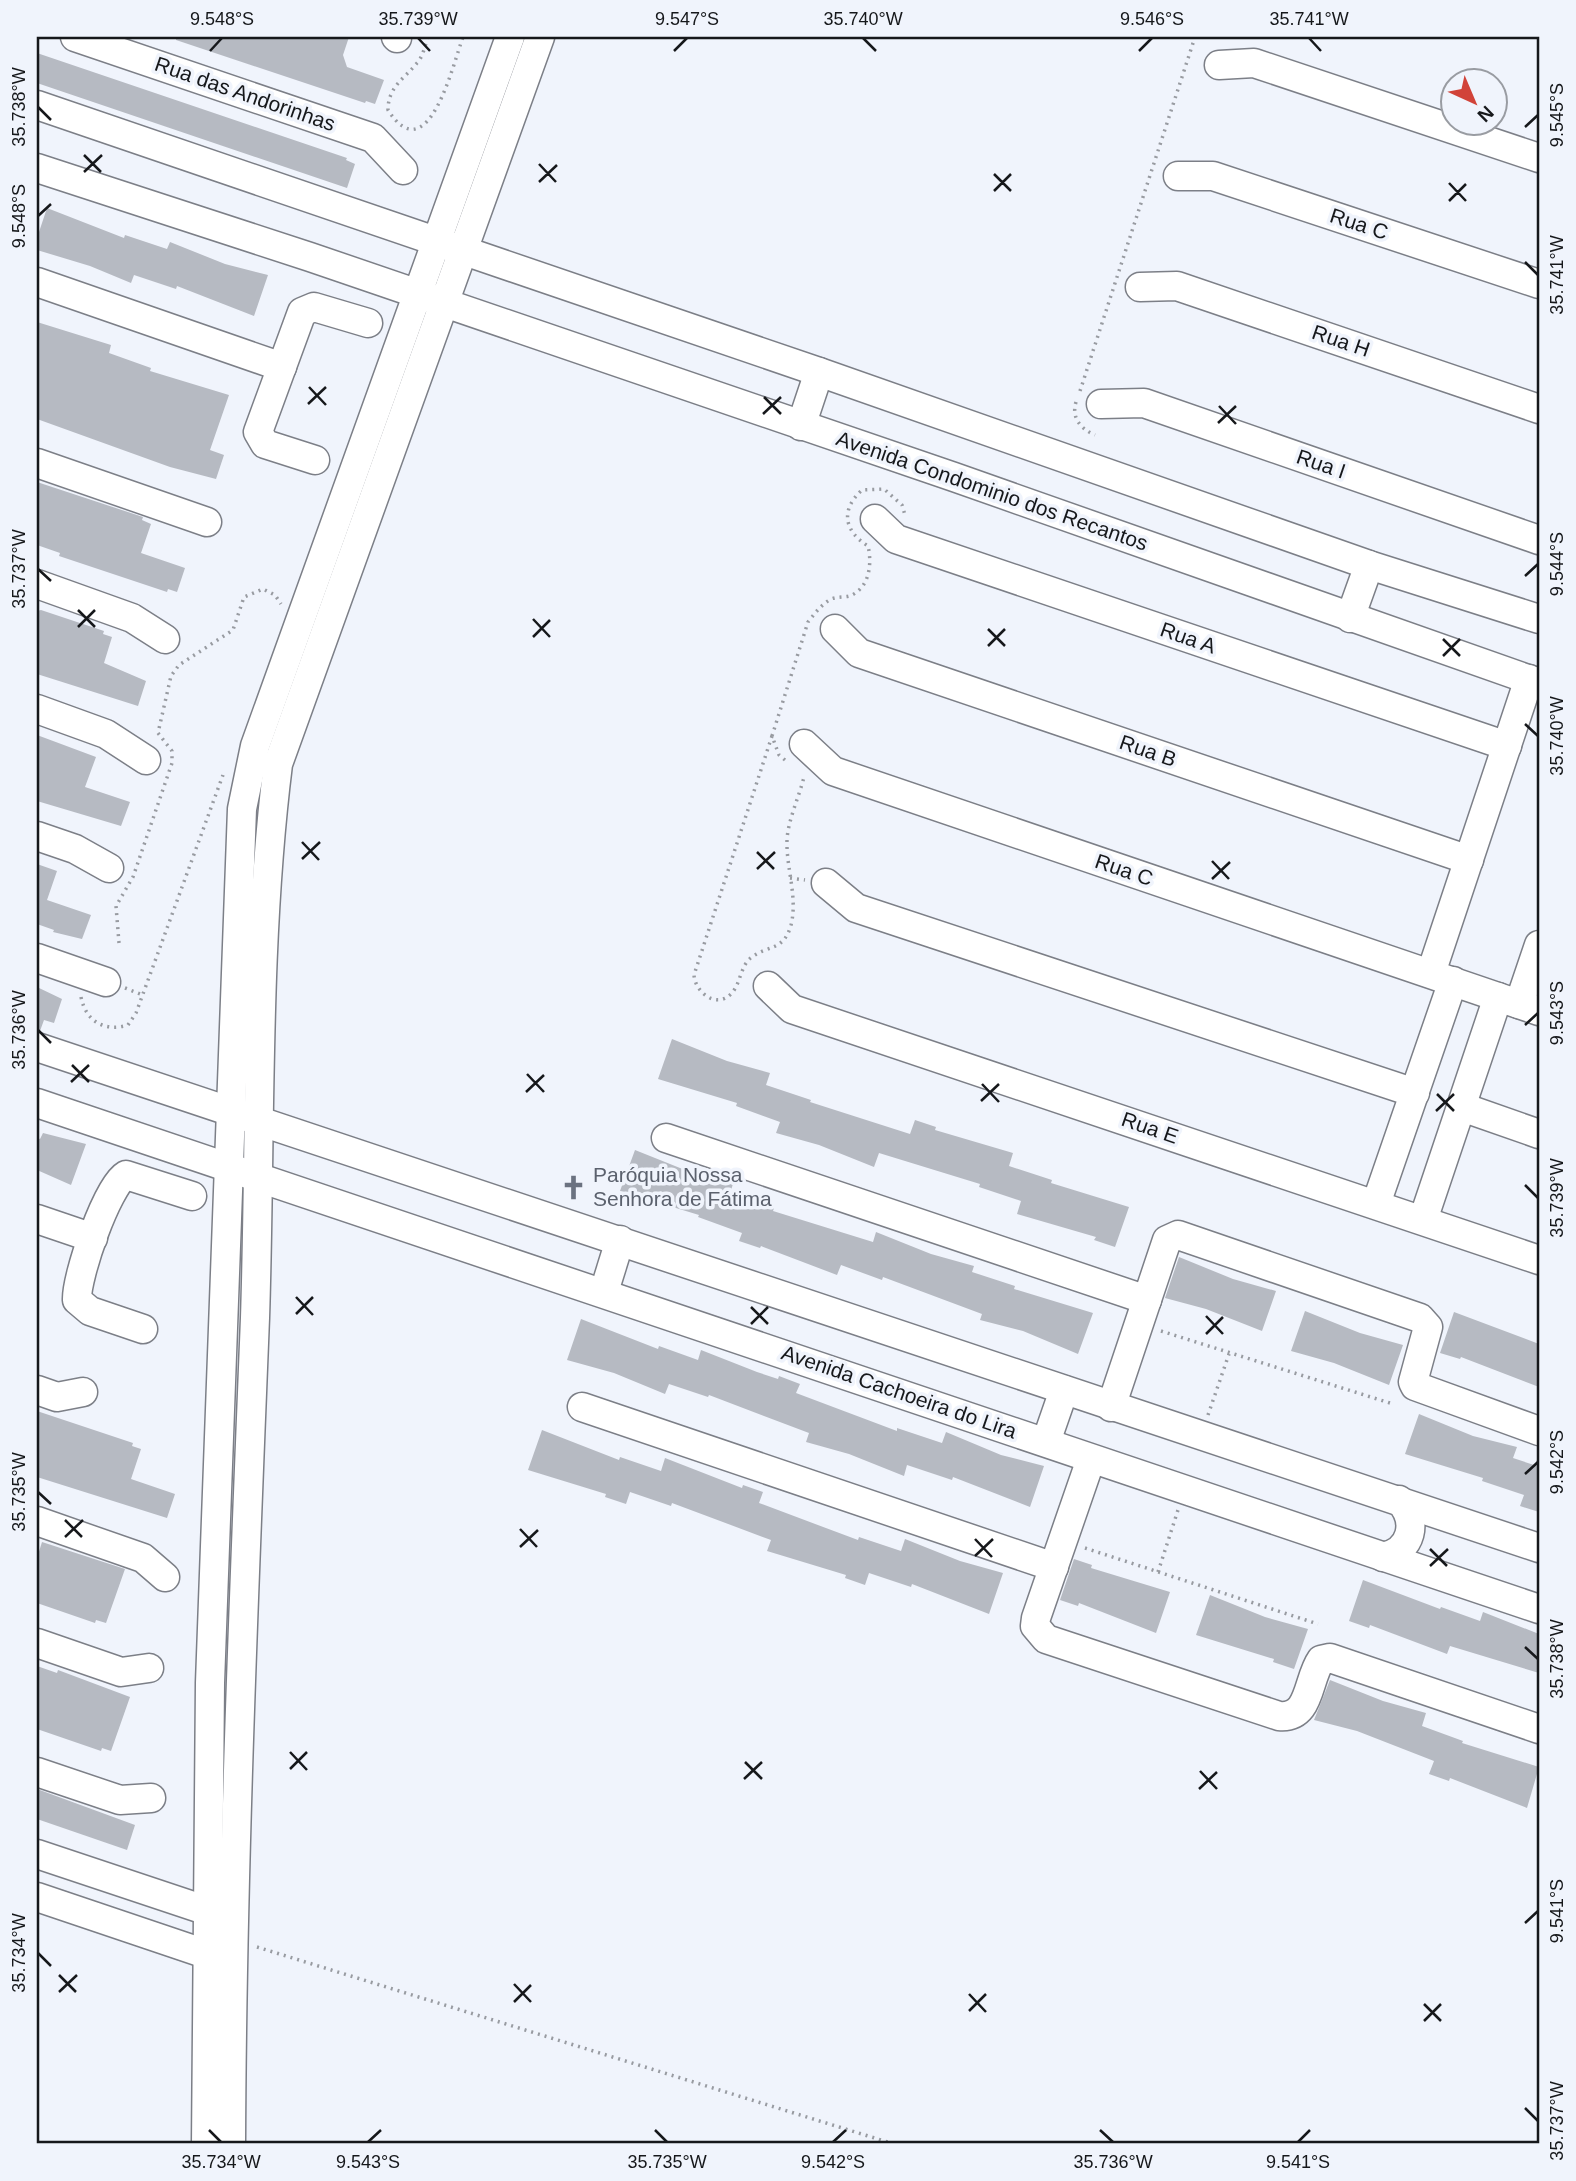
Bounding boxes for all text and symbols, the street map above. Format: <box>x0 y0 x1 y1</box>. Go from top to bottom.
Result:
text: 9.548°S <box>190 9 254 29</box>
text: 35.739°W <box>378 9 458 29</box>
text: 9.547°S <box>655 9 719 29</box>
text: 35.740°W <box>823 9 903 29</box>
text: 9.546°S <box>1120 9 1184 29</box>
text: 35.741°W <box>1269 9 1349 29</box>
street label: Rua das Andorinhas <box>152 52 338 135</box>
north arrow <box>1440 66 1510 136</box>
text: 35.738°W <box>9 67 29 147</box>
text: 9.545°S <box>1547 83 1567 147</box>
text: N <box>1473 102 1498 126</box>
text: 9.548°S <box>9 184 29 248</box>
street label: Rua C <box>1327 203 1391 244</box>
text: 35.741°W <box>1547 235 1567 315</box>
street label: Rua H <box>1309 320 1373 361</box>
street label: Avenida Condominio dos Recantos <box>834 426 1151 555</box>
street label: Rua I <box>1294 444 1349 483</box>
text: 35.737°W <box>9 529 29 609</box>
text: 9.544°S <box>1547 532 1567 596</box>
street label: Rua A <box>1157 617 1219 658</box>
text: 35.740°W <box>1547 696 1567 776</box>
street label: Rua B <box>1117 730 1180 771</box>
street label: Rua C <box>1092 849 1156 890</box>
text: 9.543°S <box>1547 981 1567 1045</box>
text: 35.736°W <box>9 990 29 1070</box>
street label: Rua E <box>1119 1107 1182 1148</box>
text: 35.739°W <box>1547 1158 1567 1238</box>
place label: Paróquia Nossa Senhora de Fátima <box>593 1163 772 1210</box>
church icon: Paróquia Nossa Senhora de Fátima <box>559 1173 587 1201</box>
street label: Avenida Cachoeira do Lira <box>779 1340 1020 1443</box>
text: 9.542°S <box>1547 1430 1567 1494</box>
text: 35.735°W <box>9 1452 29 1532</box>
text: 35.738°W <box>1547 1619 1567 1699</box>
text: 9.541°S <box>1547 1879 1567 1943</box>
text: 35.734°W <box>9 1913 29 1993</box>
text: 35.737°W <box>1547 2081 1567 2161</box>
text: 35.734°W <box>181 2152 261 2172</box>
text: 9.543°S <box>336 2152 400 2172</box>
text: 35.735°W <box>627 2152 707 2172</box>
text: 9.542°S <box>801 2152 865 2172</box>
text: 35.736°W <box>1073 2152 1153 2172</box>
text: 9.541°S <box>1266 2152 1330 2172</box>

